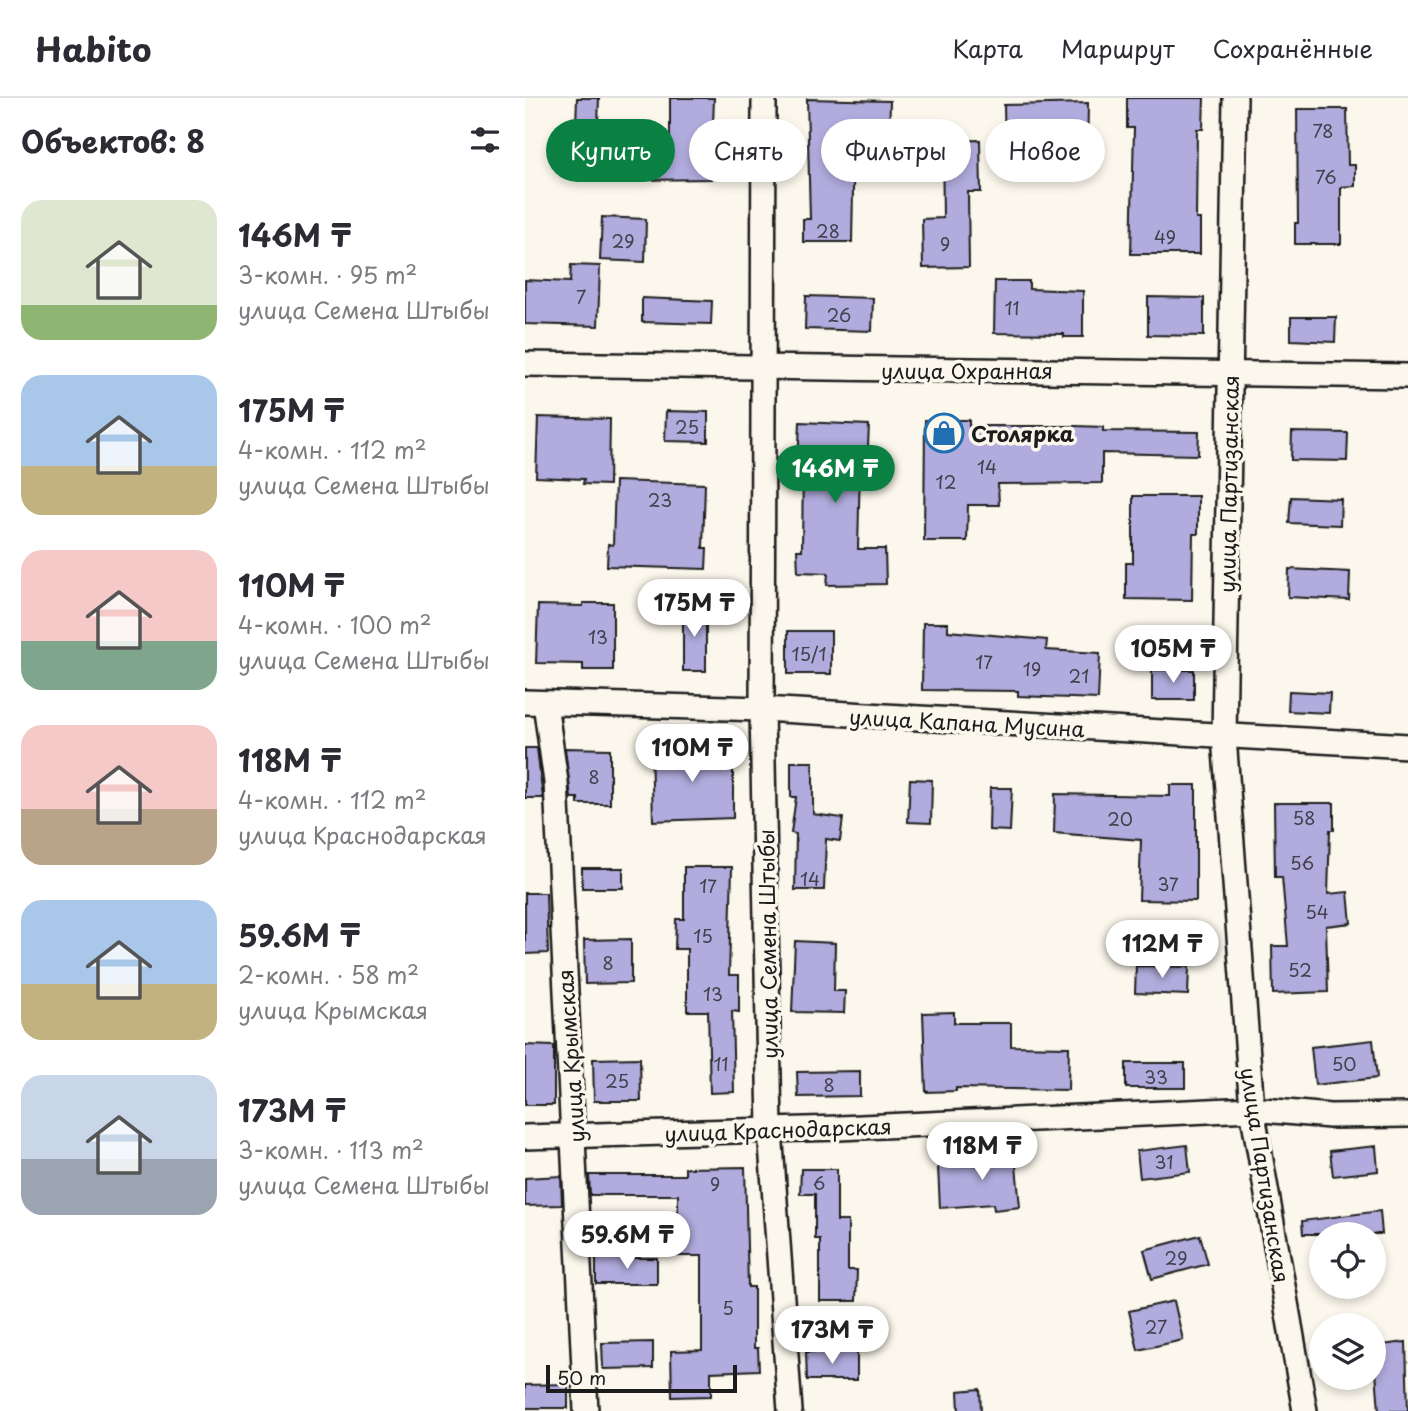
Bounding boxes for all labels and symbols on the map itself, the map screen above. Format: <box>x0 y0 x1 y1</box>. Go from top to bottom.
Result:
house number: 78 <box>1313 117 1334 144</box>
house number: 76 <box>1315 163 1337 190</box>
house number: 28 <box>816 217 840 244</box>
house number: 49 <box>1154 223 1176 250</box>
house number: 29 <box>612 227 634 254</box>
house number: 9 <box>940 230 950 257</box>
house number: 7 <box>576 283 586 310</box>
house number: 11 <box>1004 294 1020 321</box>
house number: 26 <box>827 301 851 328</box>
street label: улица Охранная <box>881 354 1053 386</box>
street label: улица Партизанская <box>1210 375 1246 593</box>
shop icon: Столярка <box>923 412 965 454</box>
house number: 25 <box>675 413 699 440</box>
place label: Столярка <box>971 417 1074 449</box>
pin: 146M ₸ <box>778 446 892 505</box>
house number: 14 <box>977 453 997 480</box>
house number: 12 <box>936 468 956 495</box>
house number: 23 <box>648 486 672 513</box>
pin: 175M ₸ <box>637 580 751 639</box>
house number: 13 <box>588 623 608 650</box>
pin: 105M ₸ <box>1116 626 1230 685</box>
house number: 15/1 <box>791 640 827 667</box>
house number: 17 <box>975 648 993 675</box>
house number: 19 <box>1023 655 1041 682</box>
house number: 21 <box>1069 662 1089 689</box>
street label: улица Капана Мусина <box>848 700 1086 744</box>
pin: 110M ₸ <box>635 724 749 784</box>
house number: 8 <box>588 763 600 790</box>
house number: 58 <box>1293 804 1315 831</box>
house number: 20 <box>1107 805 1133 832</box>
street label: улица Семена Штыбы <box>749 829 785 1059</box>
house number: 56 <box>1290 849 1314 876</box>
house number: 14 <box>800 865 820 892</box>
house number: 37 <box>1157 870 1179 897</box>
house number: 17 <box>699 872 717 899</box>
house number: 54 <box>1305 898 1329 925</box>
pin: 112M ₸ <box>1105 920 1219 980</box>
house number: 15 <box>693 922 713 949</box>
house number: 8 <box>602 949 614 976</box>
house number: 52 <box>1288 956 1312 983</box>
street label: улица Крымская <box>548 968 592 1144</box>
house number: 13 <box>703 980 723 1007</box>
house number: 11 <box>713 1050 729 1077</box>
house number: 50 <box>1332 1050 1356 1077</box>
house number: 33 <box>1144 1063 1168 1090</box>
street label: улица Партизанская <box>1233 1065 1299 1285</box>
house number: 25 <box>605 1067 629 1094</box>
house number: 8 <box>823 1071 835 1098</box>
street label: улица Краснодарская <box>664 1109 892 1149</box>
pin: 118M ₸ <box>925 1122 1039 1182</box>
house number: 31 <box>1155 1148 1173 1175</box>
house number: 6 <box>813 1169 825 1196</box>
house number: 9 <box>710 1170 720 1197</box>
pin: 59.6M ₸ <box>562 1212 692 1271</box>
house number: 29 <box>1165 1244 1187 1271</box>
house number: 5 <box>722 1294 734 1321</box>
pin: 173M ₸ <box>775 1306 889 1366</box>
house number: 27 <box>1145 1313 1167 1340</box>
scale bar <box>546 1362 737 1394</box>

